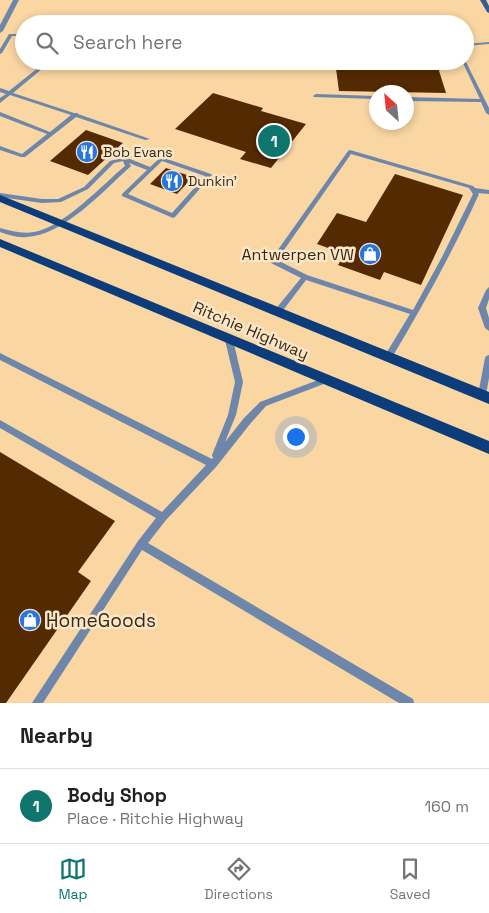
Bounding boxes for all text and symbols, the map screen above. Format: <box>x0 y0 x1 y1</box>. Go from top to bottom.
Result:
search box <box>15 15 474 70</box>
icon: search <box>33 29 61 57</box>
text: Search here <box>73 30 183 55</box>
north arrow <box>369 85 414 130</box>
pin: 1 <box>258 122 290 160</box>
restaurant icon: Bob Evans <box>75 140 99 164</box>
place label: Bob Evans <box>103 143 173 161</box>
restaurant icon: Dunkin' <box>160 169 184 193</box>
place label: Dunkin' <box>188 172 237 190</box>
shop icon: Antwerpen VW <box>358 242 382 266</box>
place label: Antwerpen VW <box>241 244 354 265</box>
street label: Ritchie Highway <box>190 297 312 364</box>
your location <box>283 424 309 450</box>
shop icon: HomeGoods <box>18 608 42 632</box>
place label: HomeGoods <box>46 608 156 633</box>
text: Nearby <box>20 722 93 749</box>
text: Body Shop <box>67 783 167 808</box>
text: 1 <box>32 796 40 817</box>
text: 160 m <box>424 796 469 817</box>
text: Place · Ritchie Highway <box>67 808 244 829</box>
tab: Map <box>58 855 88 903</box>
tab: Directions <box>204 855 273 903</box>
tab: Saved <box>390 855 431 903</box>

